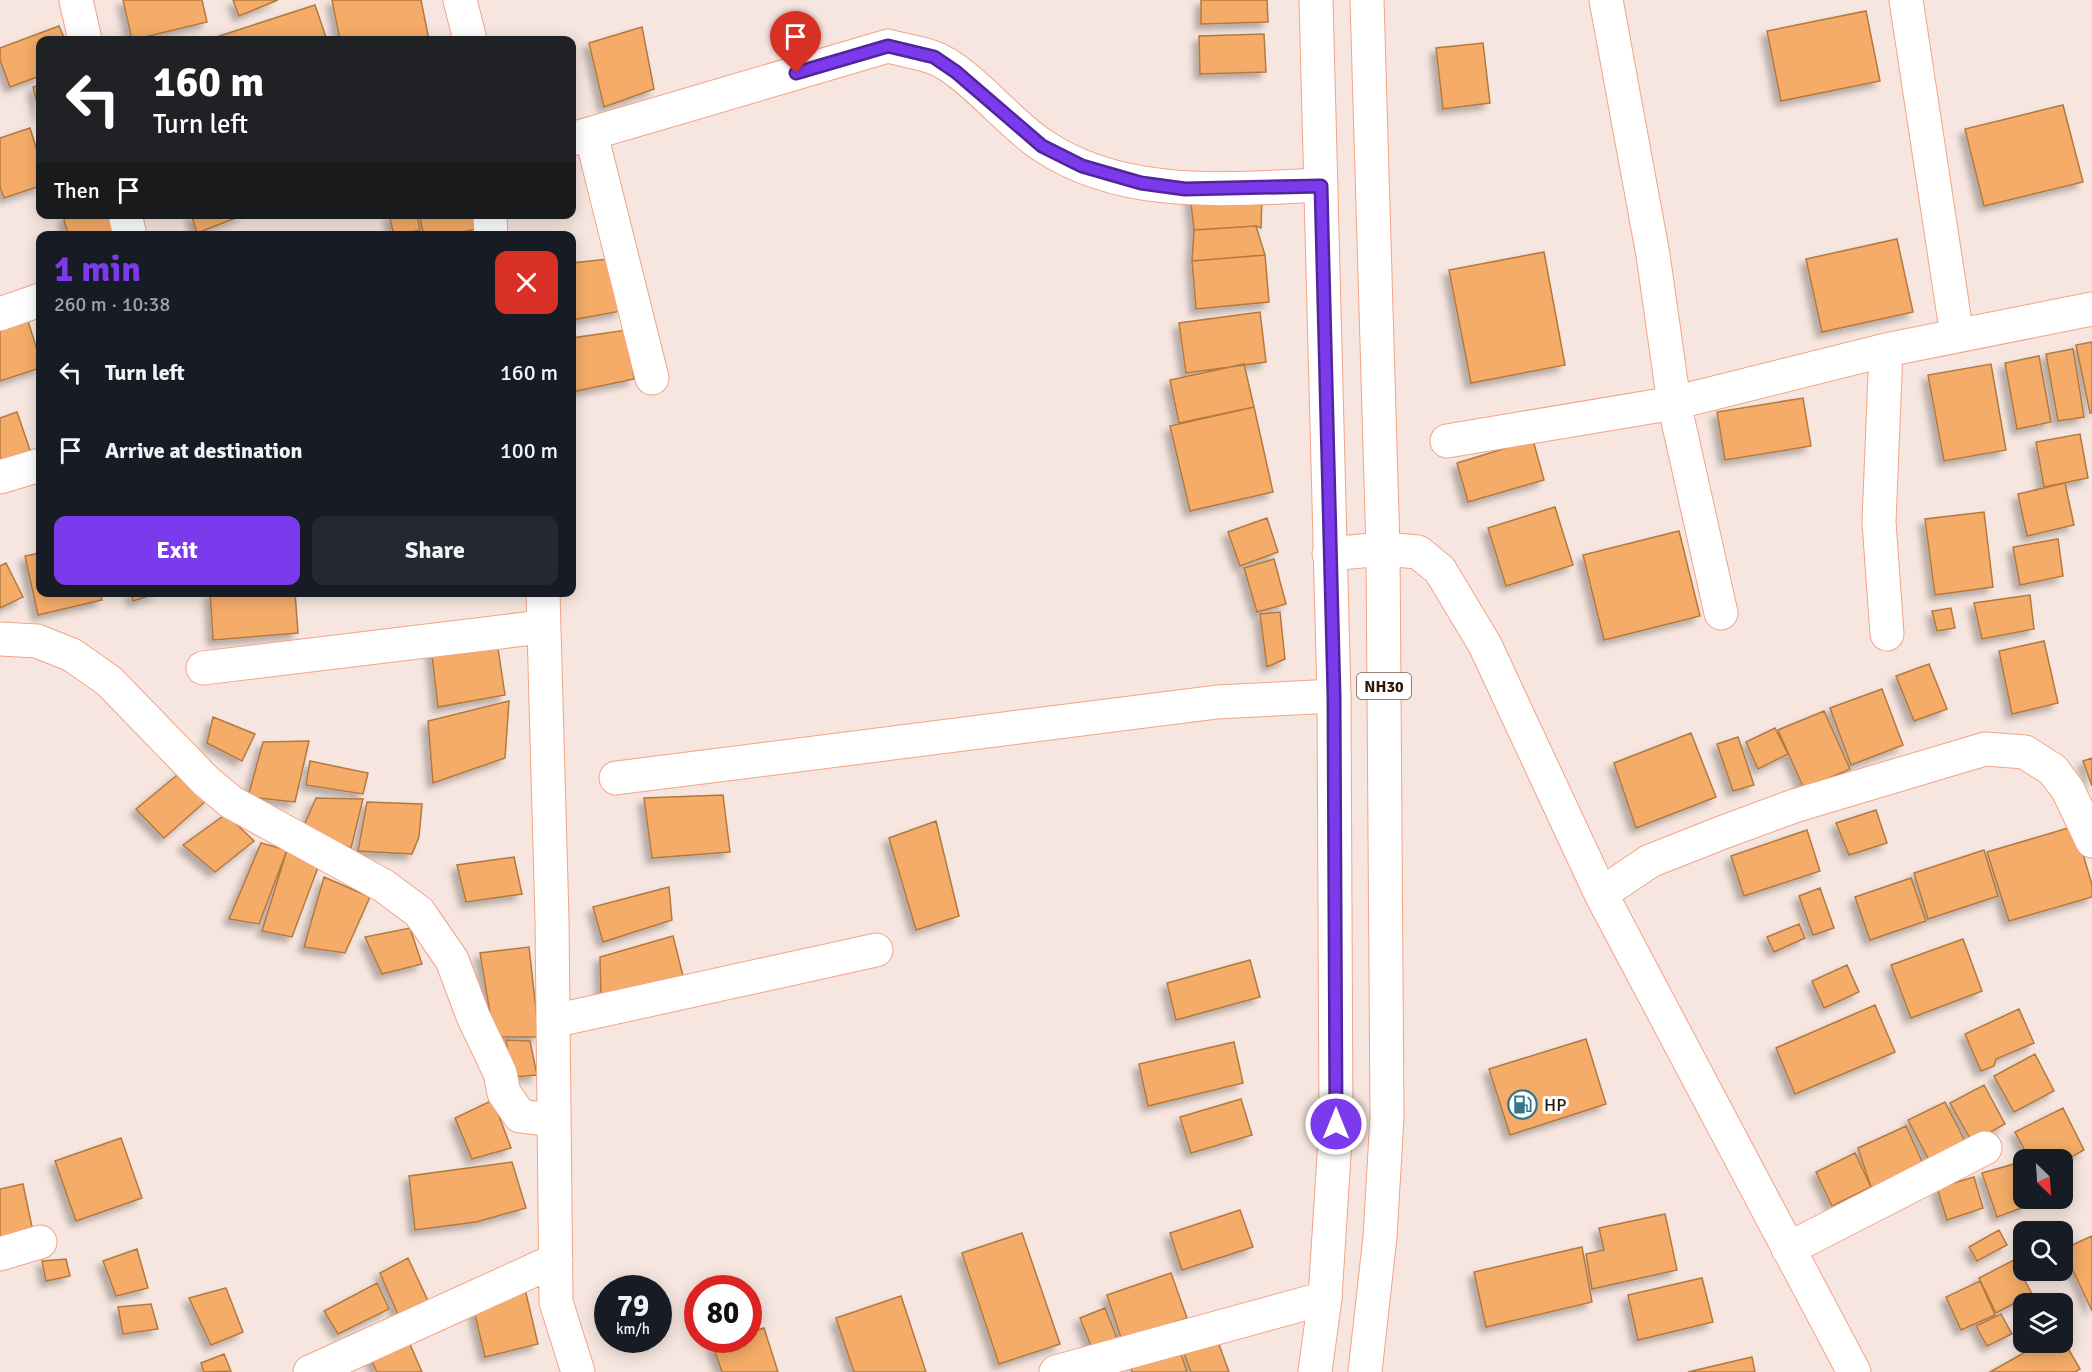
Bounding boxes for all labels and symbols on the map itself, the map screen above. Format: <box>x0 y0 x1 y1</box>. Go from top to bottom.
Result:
pin <box>770 11 821 73</box>
road number: NH30 <box>1357 673 1411 699</box>
fuel station icon: HP <box>1507 1089 1539 1121</box>
position arrow <box>1304 1092 1368 1156</box>
place label: HP <box>1544 1094 1566 1116</box>
north arrow <box>2013 1149 2073 1209</box>
speed limit sign: 80 <box>684 1275 762 1353</box>

